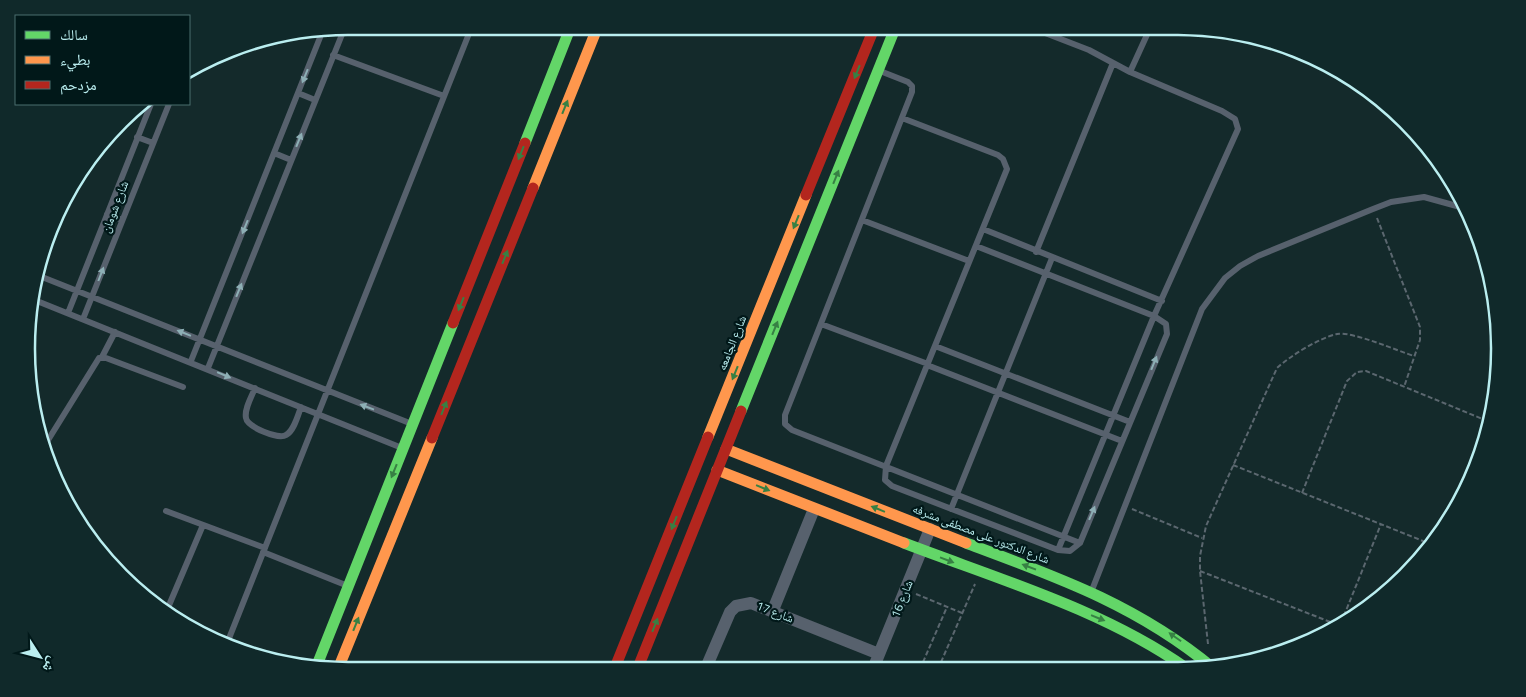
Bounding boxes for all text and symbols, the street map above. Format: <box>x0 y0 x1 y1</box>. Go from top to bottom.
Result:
legend <box>15 15 190 105</box>
text: سالك <box>60 23 88 46</box>
text: بطيء <box>60 48 90 72</box>
one-way arrow <box>852 64 860 79</box>
one-way arrow <box>301 69 309 84</box>
text: مزدحم <box>60 73 97 96</box>
one-way arrow <box>562 100 570 114</box>
one-way arrow <box>296 132 304 147</box>
one-way arrow <box>517 146 525 161</box>
one-way arrow <box>832 170 840 184</box>
street label: شارع شومان <box>96 178 133 236</box>
one-way arrow <box>792 215 800 229</box>
one-way arrow <box>241 219 248 234</box>
one-way arrow <box>501 250 509 265</box>
one-way arrow <box>98 267 106 281</box>
one-way arrow <box>236 283 243 298</box>
one-way arrow <box>457 297 465 312</box>
street label: شارع الجامعه <box>712 312 751 373</box>
one-way arrow <box>771 321 779 335</box>
one-way arrow <box>176 329 191 337</box>
one-way arrow <box>1151 356 1159 370</box>
one-way arrow <box>731 366 739 381</box>
one-way arrow <box>217 371 232 379</box>
one-way arrow <box>440 401 448 415</box>
one-way arrow <box>360 403 375 410</box>
one-way arrow <box>390 464 398 478</box>
one-way arrow <box>755 485 770 493</box>
street label: شارع الدكتور على مصطفى مشرفه <box>910 499 1052 568</box>
one-way arrow <box>870 504 885 512</box>
one-way arrow <box>1088 505 1096 520</box>
one-way arrow <box>670 516 677 531</box>
one-way arrow <box>939 557 954 564</box>
one-way arrow <box>1021 563 1036 571</box>
street label: شارع 16 <box>885 577 918 620</box>
street label: شارع 17 <box>754 596 797 627</box>
one-way arrow <box>1091 615 1106 622</box>
one-way arrow <box>353 616 361 631</box>
one-way arrow <box>652 617 659 632</box>
north arrow <box>15 632 65 682</box>
one-way arrow <box>1169 632 1182 642</box>
text: ش <box>38 653 64 677</box>

